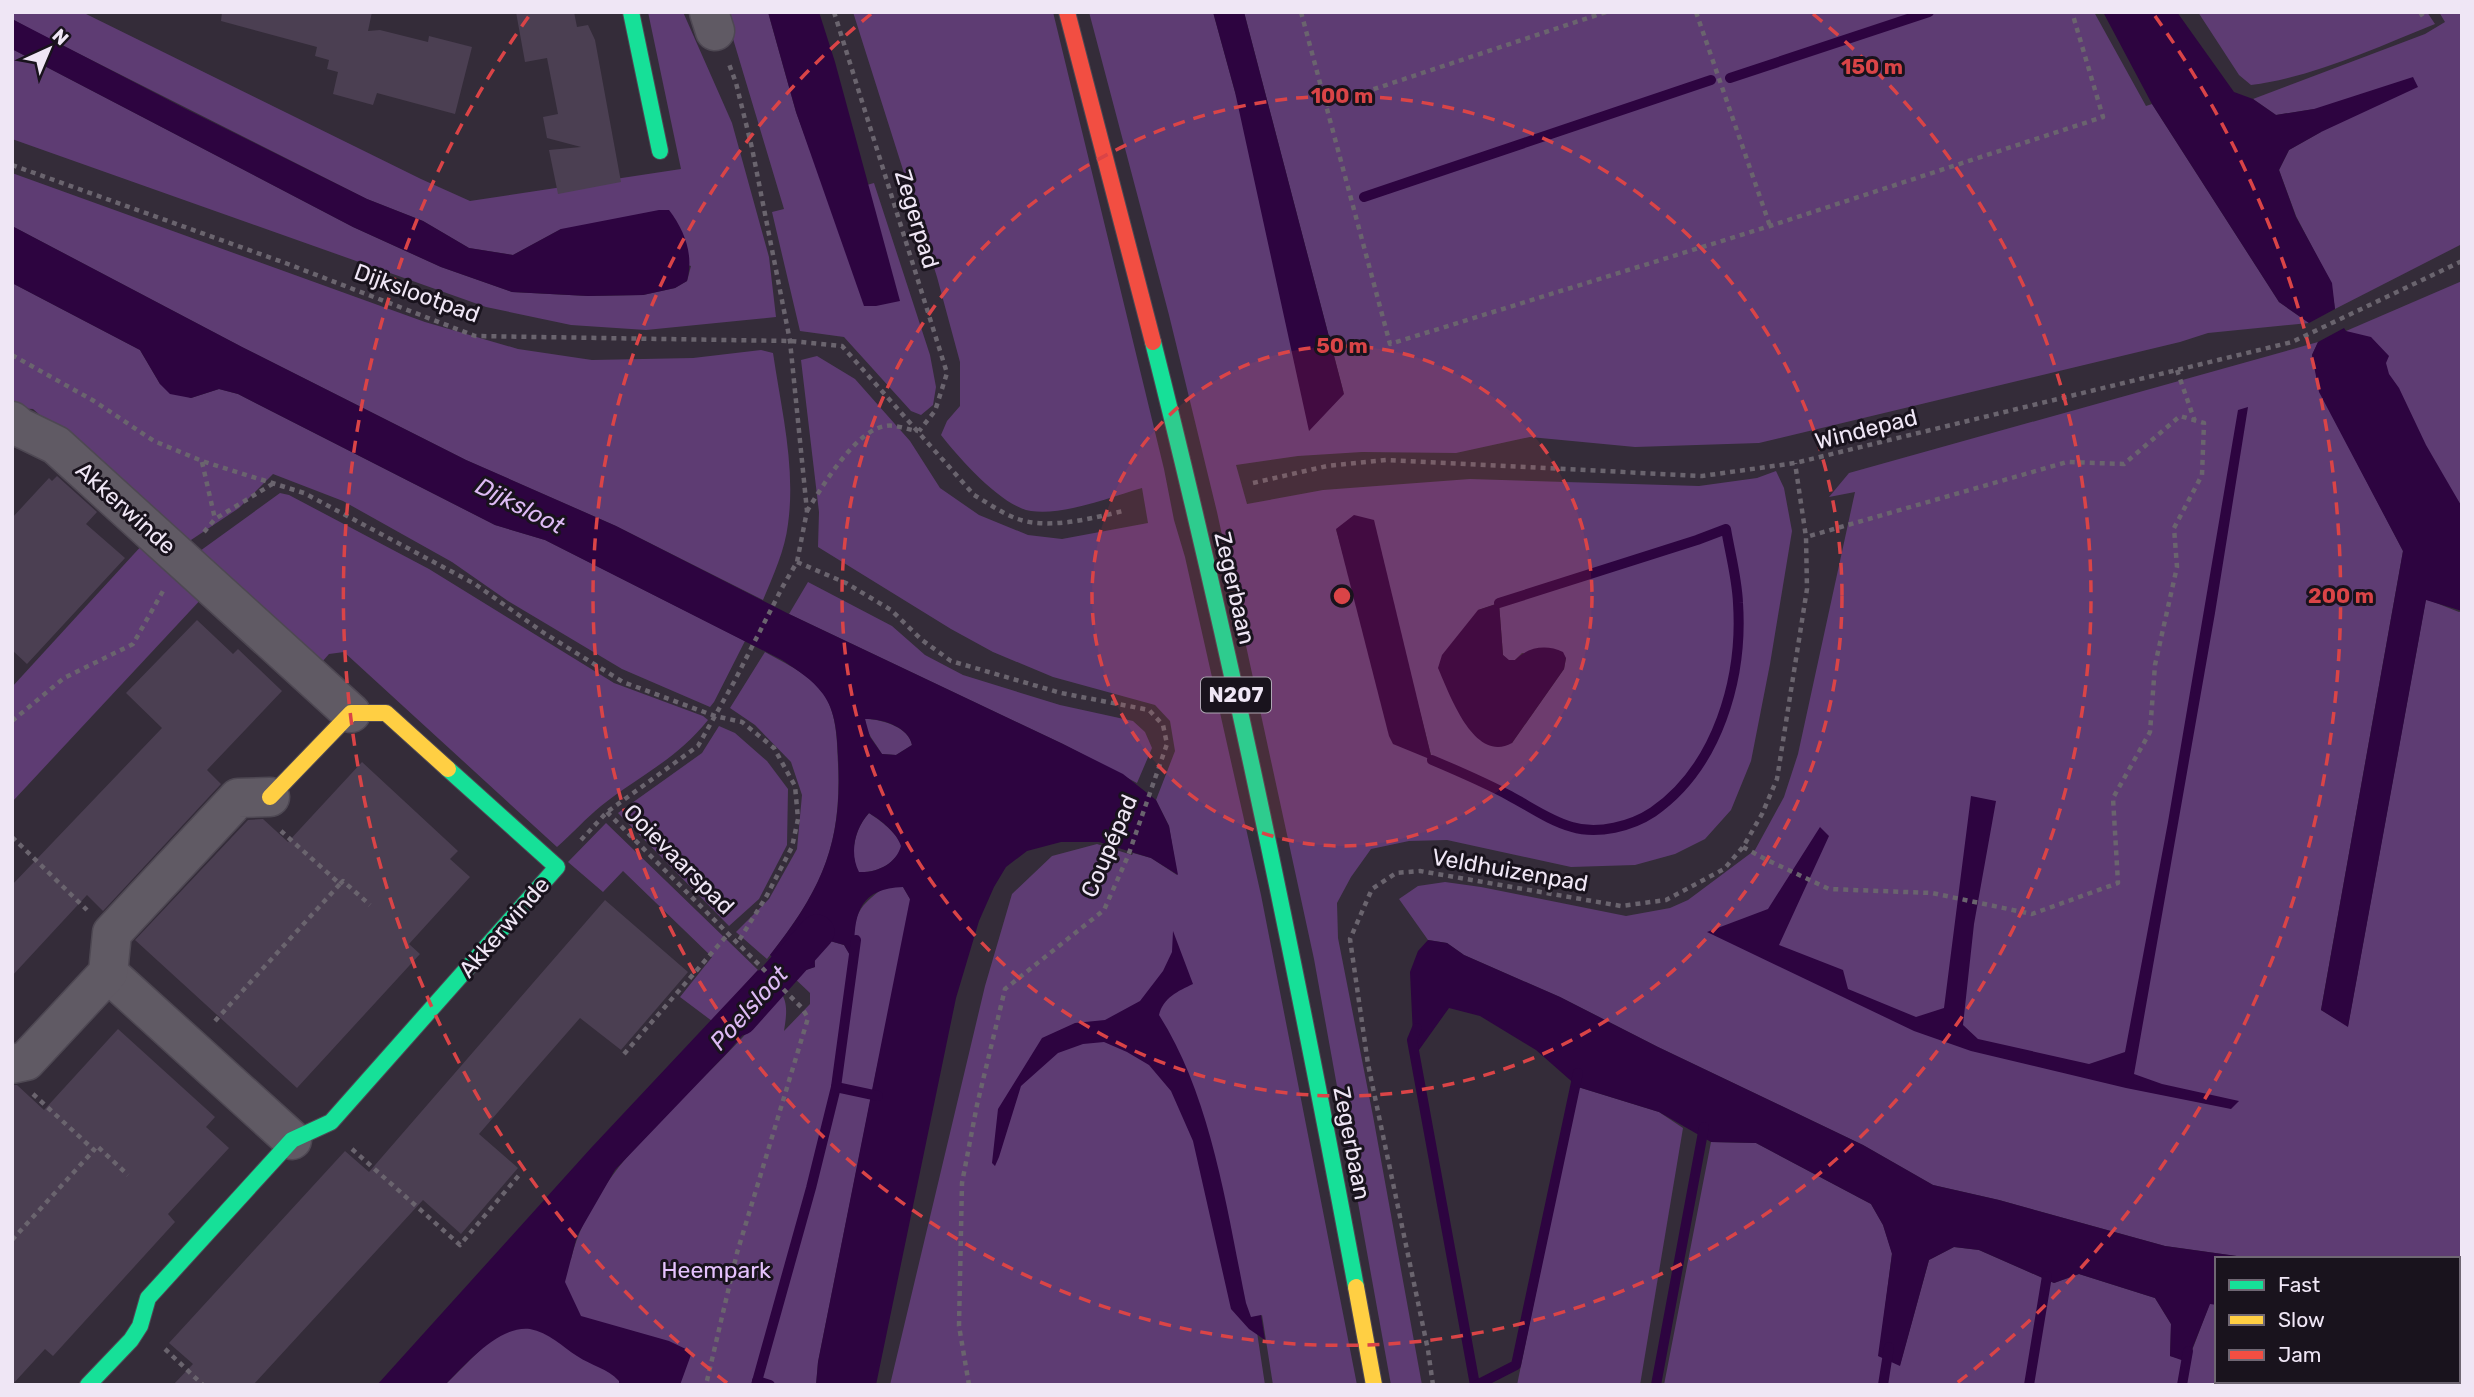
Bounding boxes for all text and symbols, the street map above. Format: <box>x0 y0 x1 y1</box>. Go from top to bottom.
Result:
north arrow <box>14 14 84 84</box>
text: N <box>48 24 73 50</box>
text: 150 m <box>1841 54 1903 79</box>
text: 100 m <box>1311 83 1373 108</box>
street label: Zegerpad <box>889 166 945 272</box>
street label: Dijkslootpad <box>350 257 484 329</box>
text: 50 m <box>1316 333 1368 358</box>
street label: Windepad <box>1812 403 1920 455</box>
street label: Akkerwinde <box>70 456 182 560</box>
water label: Dijksloot <box>471 472 570 540</box>
street label: Zegerbaan <box>1208 529 1262 647</box>
text: 200 m <box>2308 583 2374 608</box>
centre of rings <box>1330 584 1354 608</box>
road number: N207 <box>1201 678 1271 712</box>
street label: Coupépad <box>1075 790 1143 902</box>
street label: Ooievaarspad <box>618 798 740 920</box>
street label: Veldhuizenpad <box>1430 843 1590 897</box>
street label: Akkerwinde <box>453 871 555 983</box>
water label: Poelsloot <box>704 960 794 1056</box>
street label: Zegerbaan <box>1327 1084 1377 1202</box>
park label: Heempark <box>661 1256 771 1284</box>
legend <box>2215 1257 2460 1383</box>
text: Fast <box>2278 1272 2320 1297</box>
text: Slow <box>2278 1307 2325 1332</box>
text: Jam <box>2278 1342 2322 1367</box>

